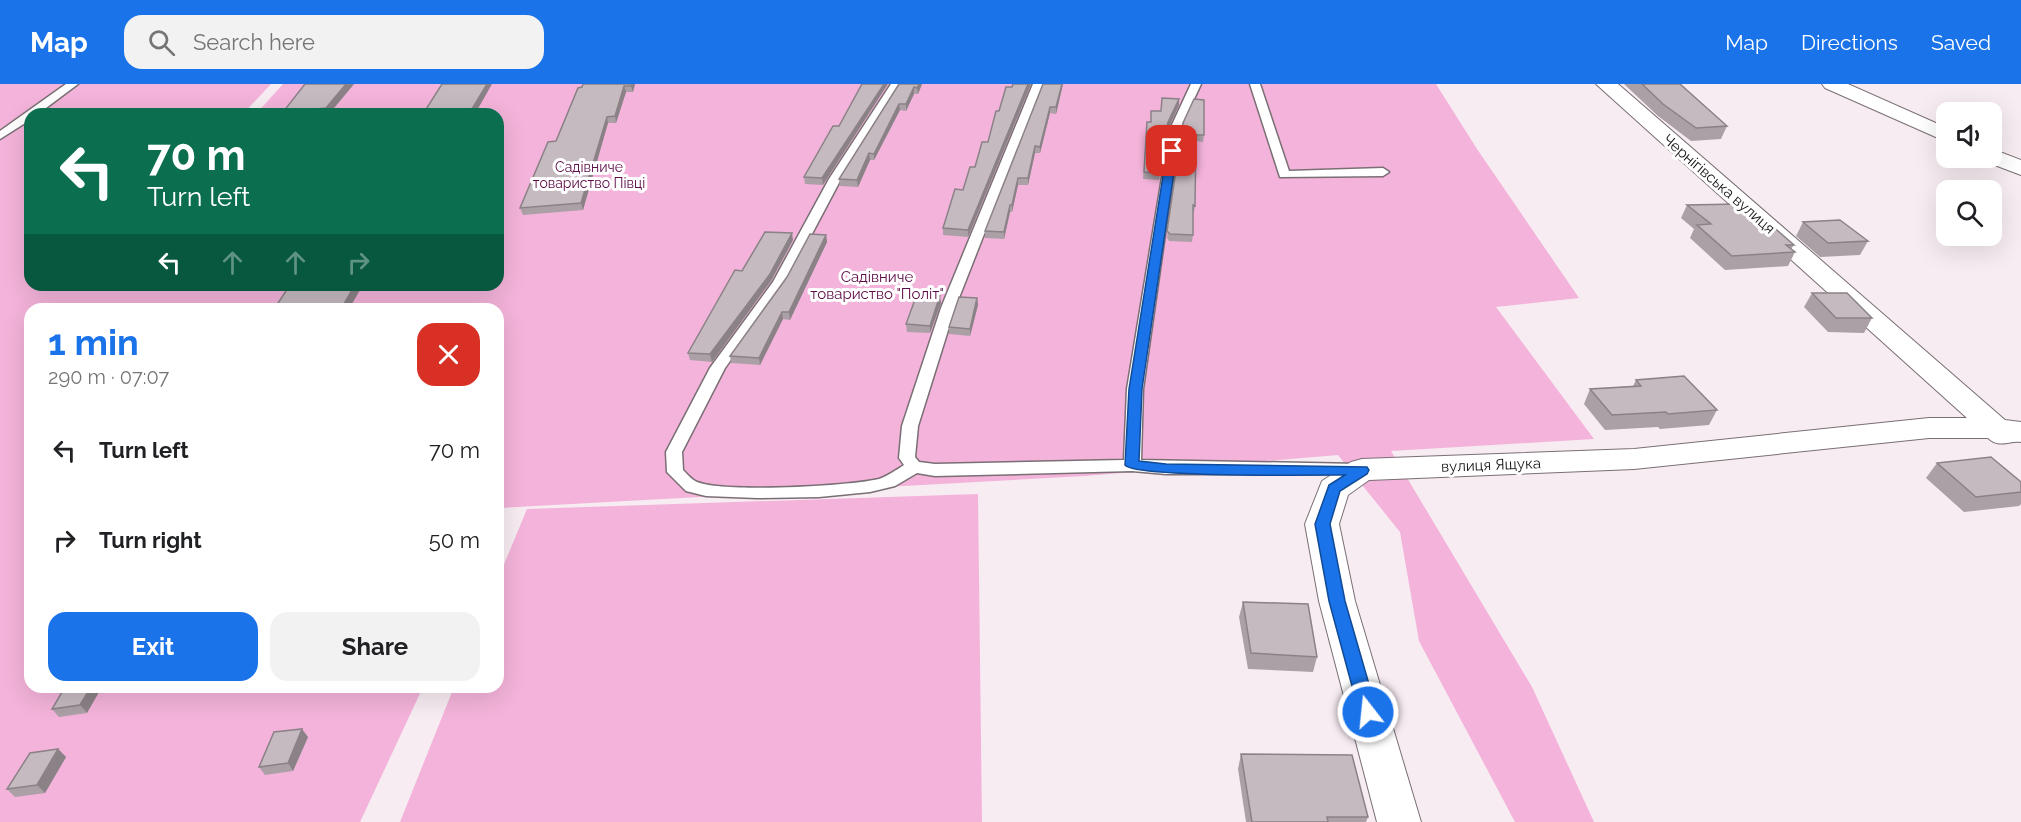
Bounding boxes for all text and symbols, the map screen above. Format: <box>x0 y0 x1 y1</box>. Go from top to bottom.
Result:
search box <box>124 15 544 69</box>
text: Map <box>30 26 88 59</box>
icon: search <box>145 26 178 59</box>
text: Search here <box>193 29 315 55</box>
text: Map <box>1725 30 1768 55</box>
text: Directions <box>1801 30 1898 55</box>
text: Saved <box>1931 30 1991 55</box>
map controls <box>1936 102 2002 246</box>
button: sound <box>1936 102 2002 168</box>
pin <box>1146 125 1197 176</box>
street label: Чернігівська вулиця <box>1659 130 1779 238</box>
text: 70 m <box>147 131 246 180</box>
icon: left <box>48 132 126 210</box>
icon: arrive <box>1155 134 1188 167</box>
park label: Садівниче товариство Півці <box>533 159 645 191</box>
button: search <box>1936 180 2002 246</box>
text: Turn left <box>147 181 250 212</box>
icon: left <box>153 246 186 279</box>
icon: ahead <box>216 246 249 279</box>
icon: ahead <box>279 246 312 279</box>
icon: right <box>342 246 375 279</box>
park label: Садівниче товариство "Політ" <box>810 268 944 303</box>
text: 1 min <box>48 321 139 363</box>
button: close <box>417 323 480 386</box>
text: 290 m · 07:07 <box>48 365 169 389</box>
icon: left <box>48 434 81 467</box>
text: Turn left <box>99 437 189 463</box>
text: 70 m <box>429 437 480 463</box>
street label: вулиця Ящука <box>1441 454 1541 476</box>
icon: right <box>48 524 81 557</box>
text: Turn right <box>99 527 202 553</box>
text: 50 m <box>429 527 480 553</box>
button: Exit <box>48 612 258 681</box>
button: Share <box>270 612 480 681</box>
position arrow <box>1336 680 1400 744</box>

